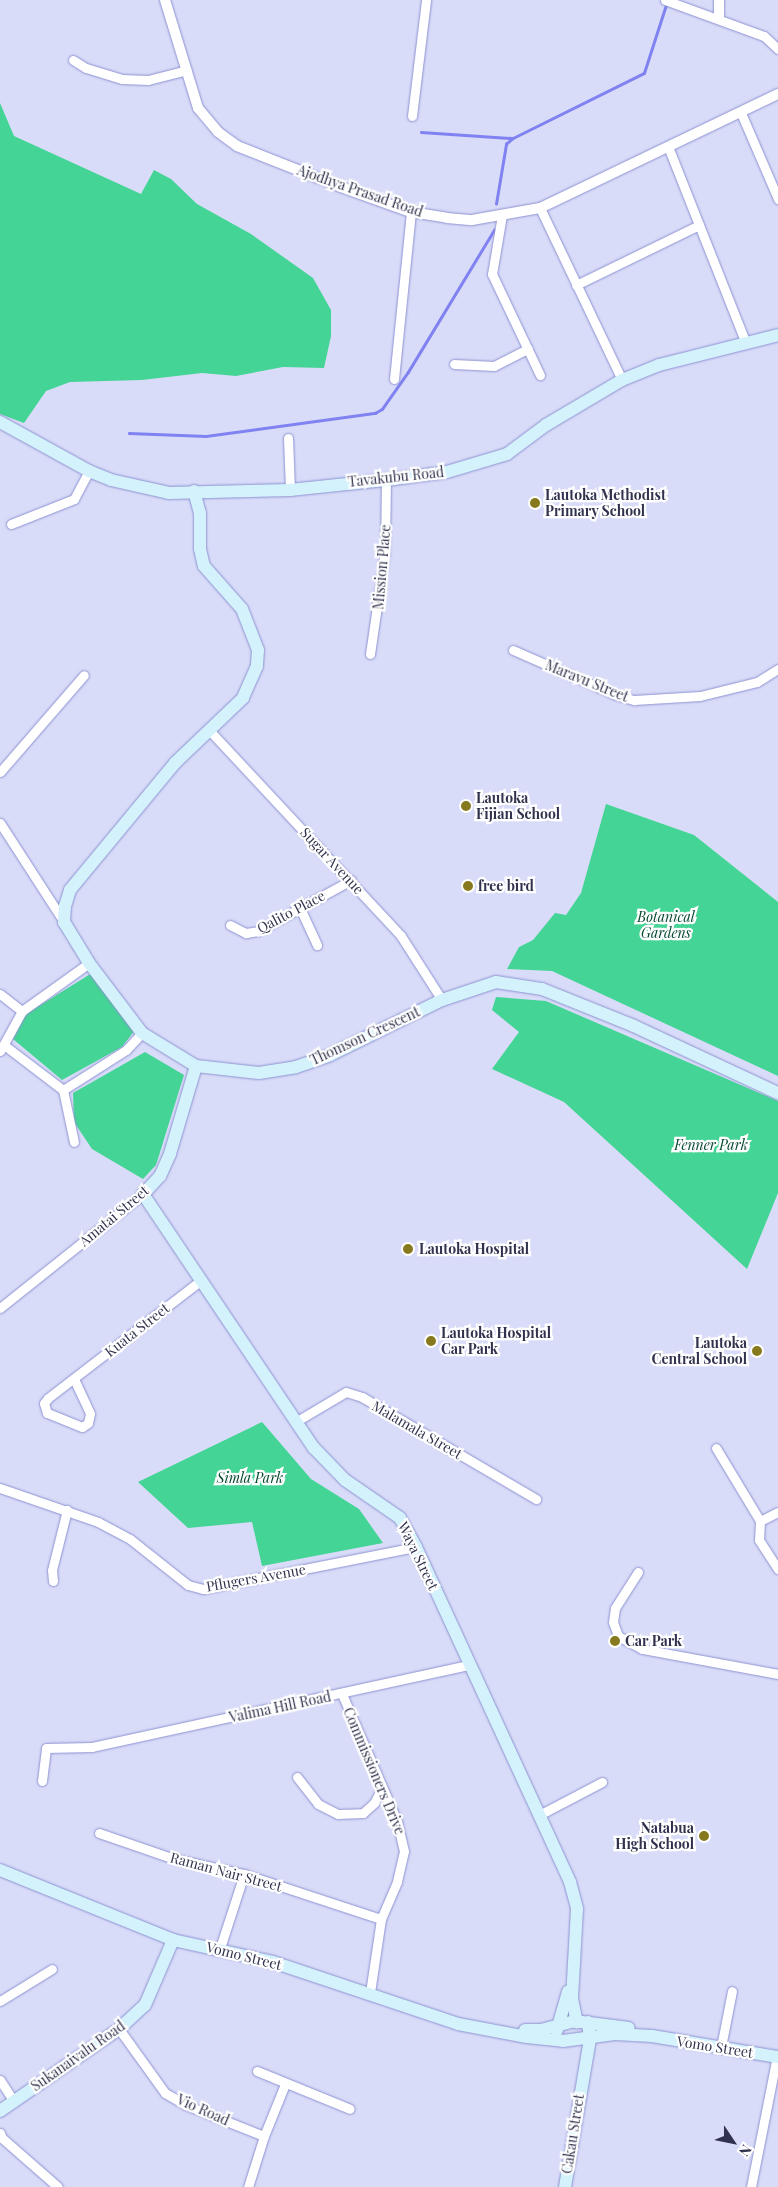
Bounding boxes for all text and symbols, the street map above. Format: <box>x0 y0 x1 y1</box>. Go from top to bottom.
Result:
street label: Ajodhya Prasad Road <box>295 162 425 220</box>
street label: Tavakubu Road <box>347 464 445 490</box>
place label: Lautoka Methodist Primary School <box>545 487 666 520</box>
marker: Lautoka Methodist Primary School <box>529 497 541 509</box>
street label: Mission Place <box>370 524 394 610</box>
street label: Maravu Street <box>543 657 631 705</box>
place label: Lautoka Fijian School <box>476 790 560 822</box>
marker: Lautoka Fijian School <box>460 800 472 812</box>
street label: Sugar Avenue <box>297 824 367 898</box>
place label: free bird <box>478 878 534 894</box>
marker: free bird <box>462 880 474 892</box>
street label: Qalito Place <box>254 887 328 937</box>
park label: Botanical Gardens <box>637 909 695 942</box>
street label: Thomson Crescent <box>308 1003 422 1069</box>
park label: Fenner Park <box>674 1137 748 1153</box>
street label: Amatai Street <box>76 1182 152 1250</box>
place label: Lautoka Hospital <box>419 1241 529 1257</box>
marker: Lautoka Hospital <box>401 1242 415 1256</box>
street label: Kuata Street <box>101 1300 173 1360</box>
place label: Lautoka Hospital Car Park <box>441 1325 551 1358</box>
marker: Lautoka Hospital Car Park <box>425 1335 437 1347</box>
place label: Lautoka Central School <box>652 1335 747 1368</box>
marker: Lautoka Central School <box>751 1345 763 1357</box>
street label: Malamala Street <box>369 1397 465 1463</box>
park label: Simla Park <box>217 1470 283 1486</box>
street label: Waya Street <box>394 1519 442 1593</box>
street label: Pflugers Avenue <box>205 1561 307 1595</box>
place label: Car Park <box>625 1633 682 1649</box>
marker: Car Park <box>609 1635 621 1647</box>
street label: Valima Hill Road <box>227 1688 333 1726</box>
street label: Commissioners Drive <box>340 1705 408 1837</box>
place label: Natabua High School <box>615 1820 694 1852</box>
marker: Natabua High School <box>698 1830 710 1842</box>
street label: Raman Nair Street <box>168 1849 284 1895</box>
street label: Vomo Street <box>205 1939 283 1973</box>
street label: Sukanaivalu Road <box>28 2017 128 2095</box>
street label: Vomo Street <box>676 2033 754 2061</box>
street label: Vio Road <box>174 2091 232 2129</box>
street label: Cakau Street <box>558 2093 588 2175</box>
north arrow <box>708 2117 758 2167</box>
text: N <box>735 2141 757 2160</box>

